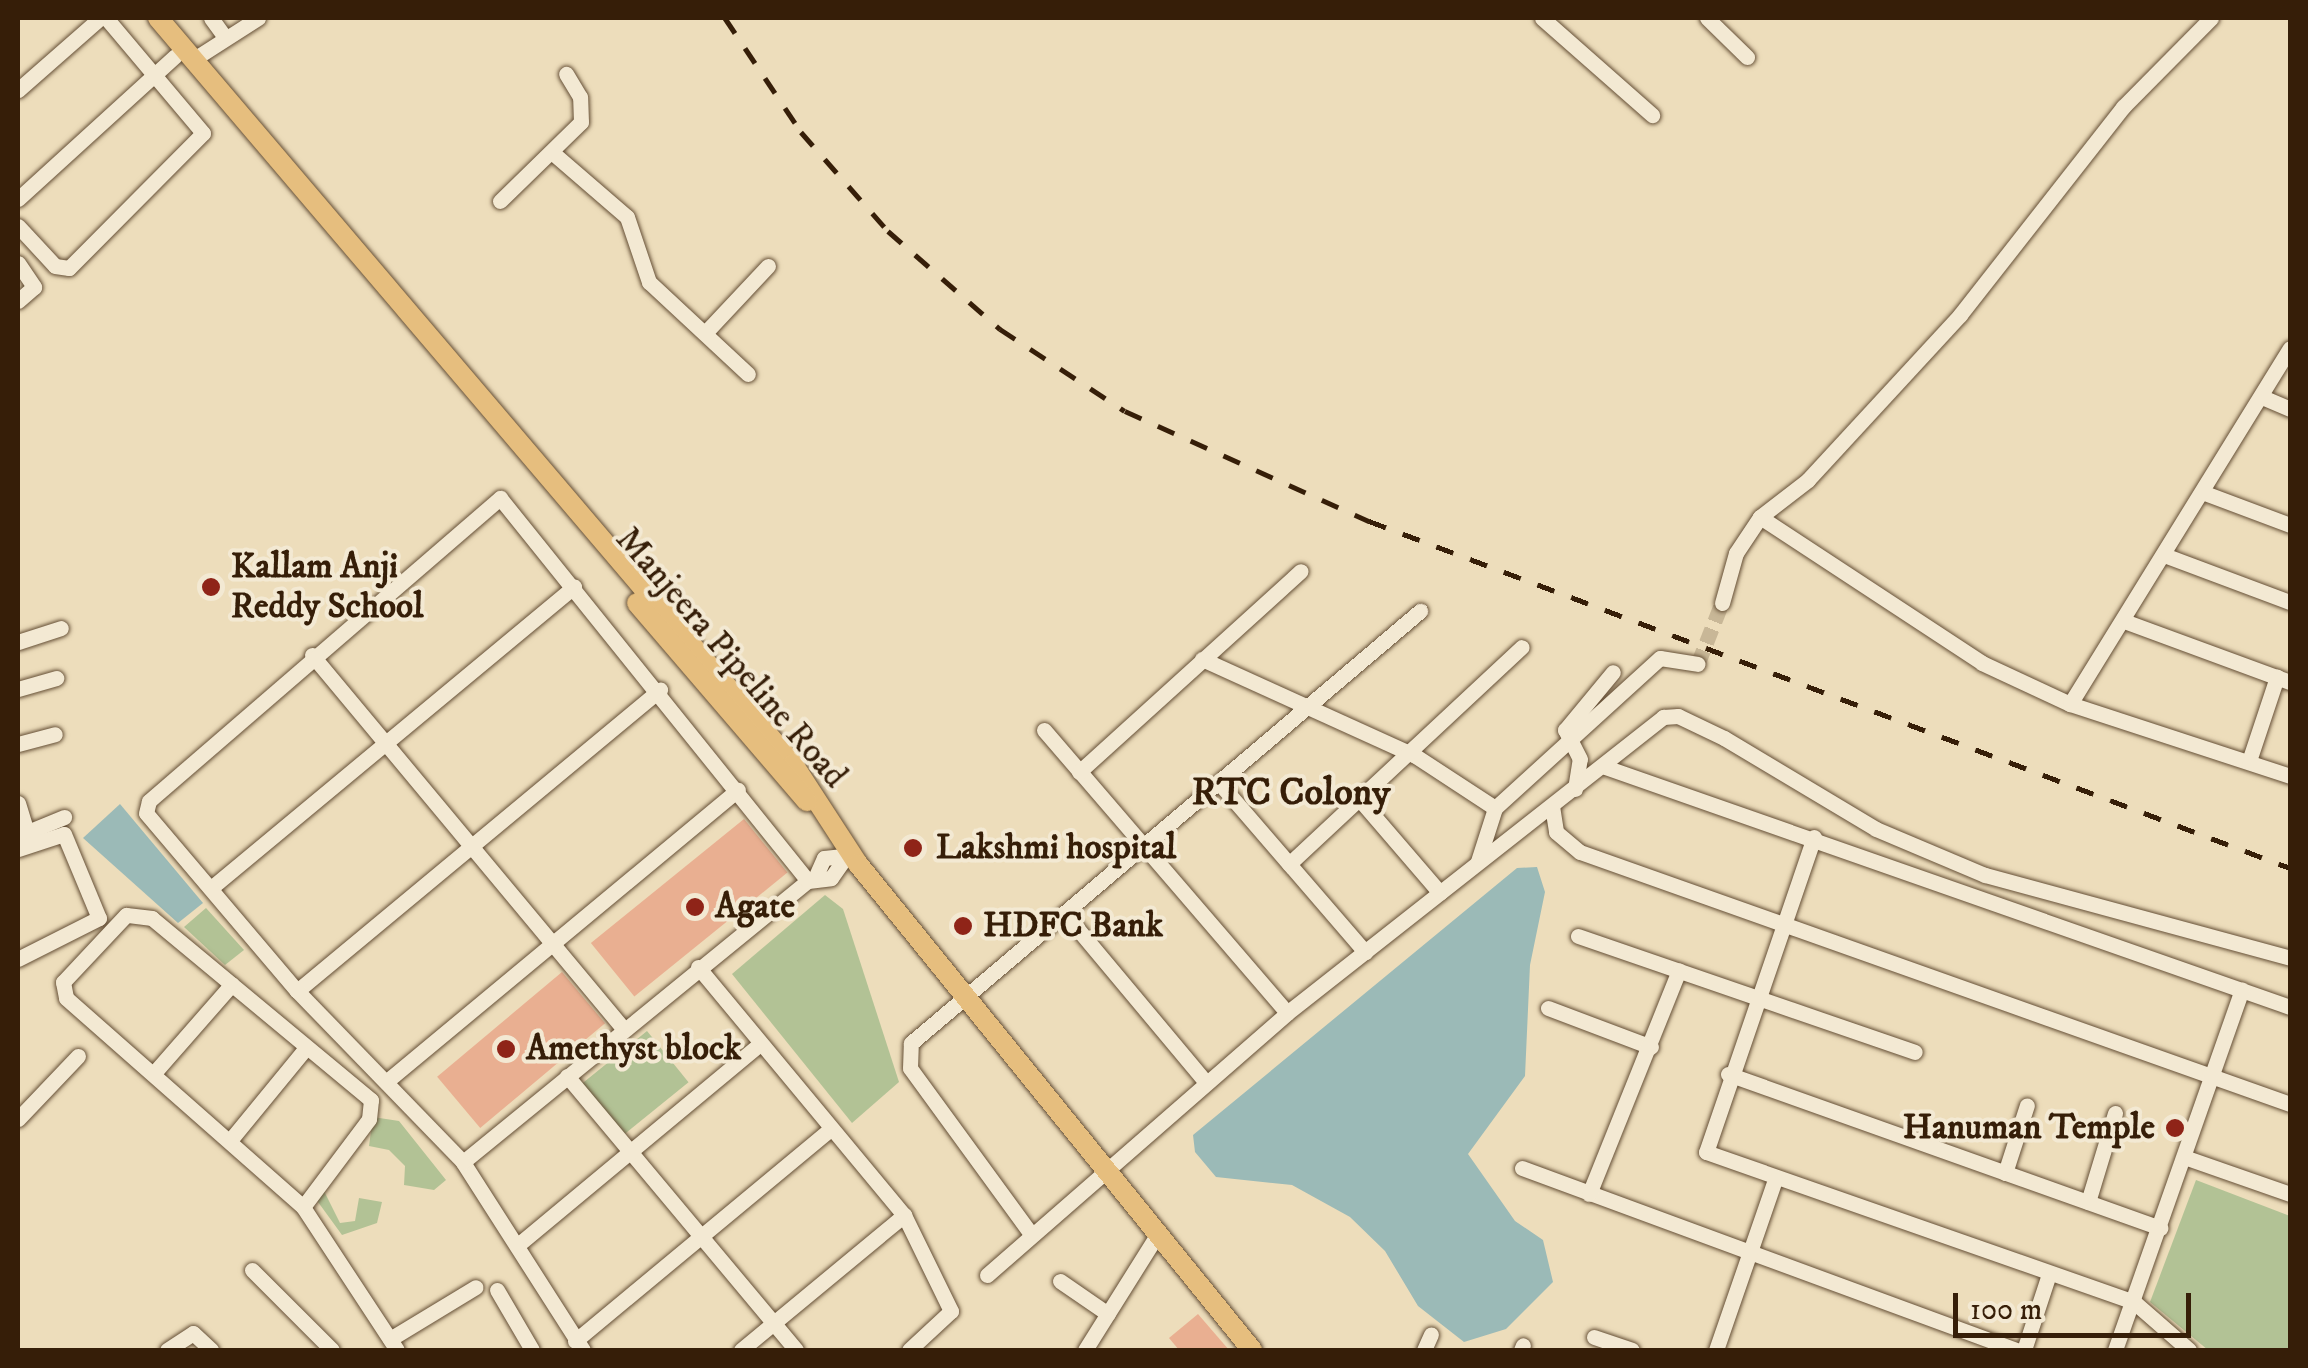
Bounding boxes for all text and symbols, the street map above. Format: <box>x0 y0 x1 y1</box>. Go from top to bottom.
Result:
street label: Manjeera Pipeline Road <box>606 519 856 797</box>
place label: Kallam Anji Reddy School <box>231 546 423 628</box>
marker: Kallam Anji Reddy School <box>200 576 222 598</box>
district label: RTC Colony <box>1192 771 1390 817</box>
place label: Lakshmi hospital <box>936 827 1176 869</box>
marker: Lakshmi hospital <box>900 835 926 861</box>
place label: Agate <box>715 886 795 928</box>
marker: Agate <box>684 896 706 918</box>
place label: HDFC Bank <box>983 905 1163 947</box>
marker: HDFC Bank <box>952 915 974 937</box>
place label: Amethyst block <box>526 1028 741 1070</box>
marker: Amethyst block <box>495 1038 517 1060</box>
place label: Hanuman Temple <box>1903 1107 2155 1149</box>
marker: Hanuman Temple <box>2164 1117 2186 1139</box>
scale bar <box>1958 1273 2196 1335</box>
text: 100 m <box>1970 1292 2042 1329</box>

